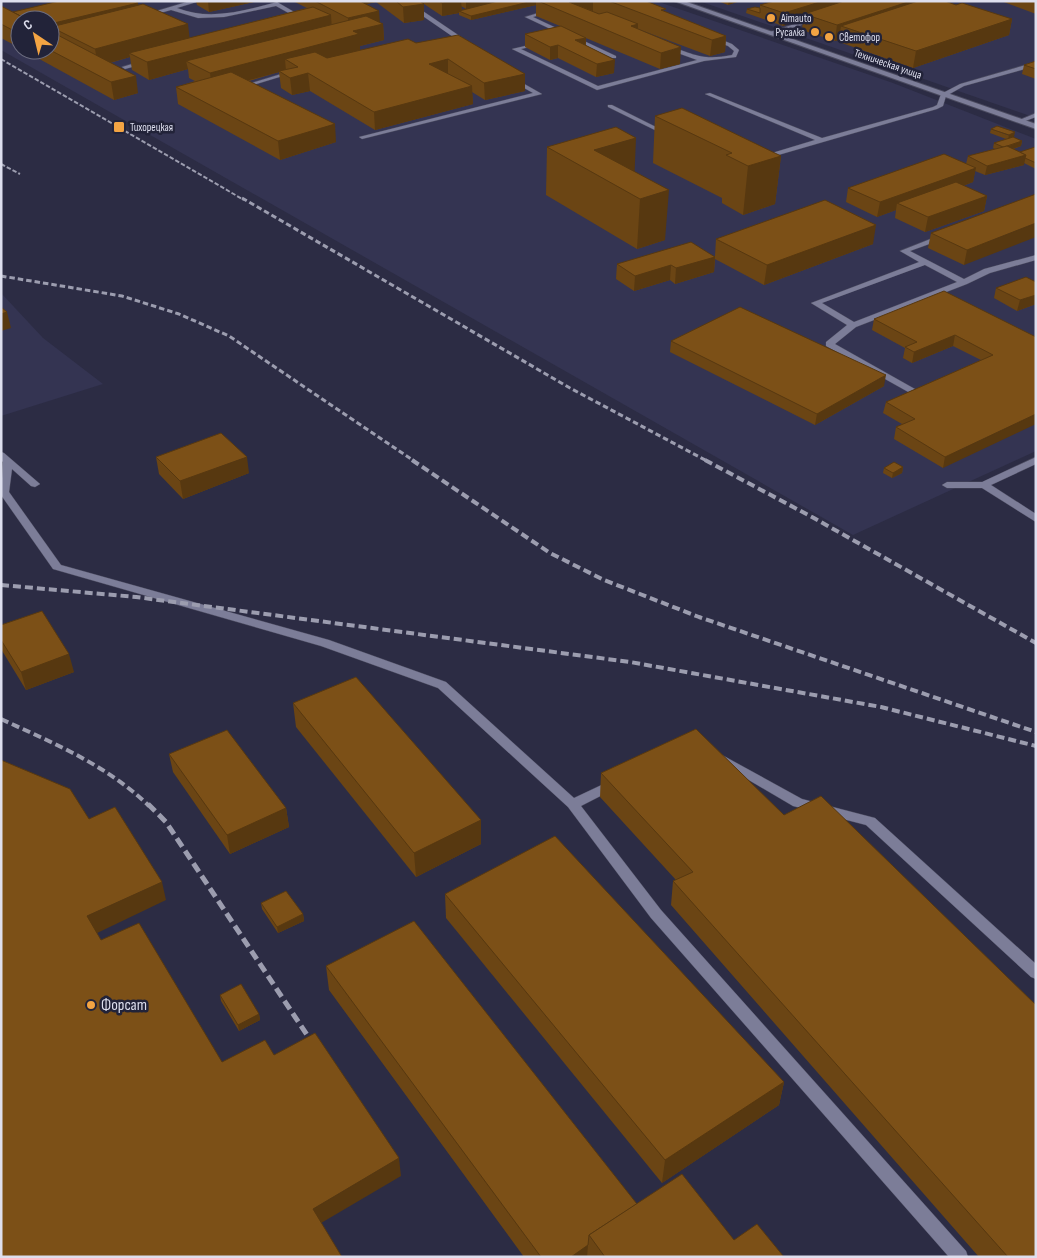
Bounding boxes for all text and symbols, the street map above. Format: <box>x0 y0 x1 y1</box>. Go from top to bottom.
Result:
north arrow <box>10 10 60 60</box>
marker: Aimauto <box>765 12 777 24</box>
place label: Aimauto <box>780 12 812 25</box>
text: С <box>20 16 36 34</box>
place label: Русалка <box>775 26 805 39</box>
marker: Русалка <box>809 26 821 38</box>
marker: Светофор <box>823 31 835 43</box>
place label: Светофор <box>839 31 880 44</box>
street label: Техническая улица <box>853 46 923 82</box>
marker: Тихорецкая <box>112 120 126 134</box>
place label: Тихорецкая <box>130 121 173 134</box>
place label: Форсат <box>101 996 147 1015</box>
marker: Форсат <box>85 999 97 1011</box>

